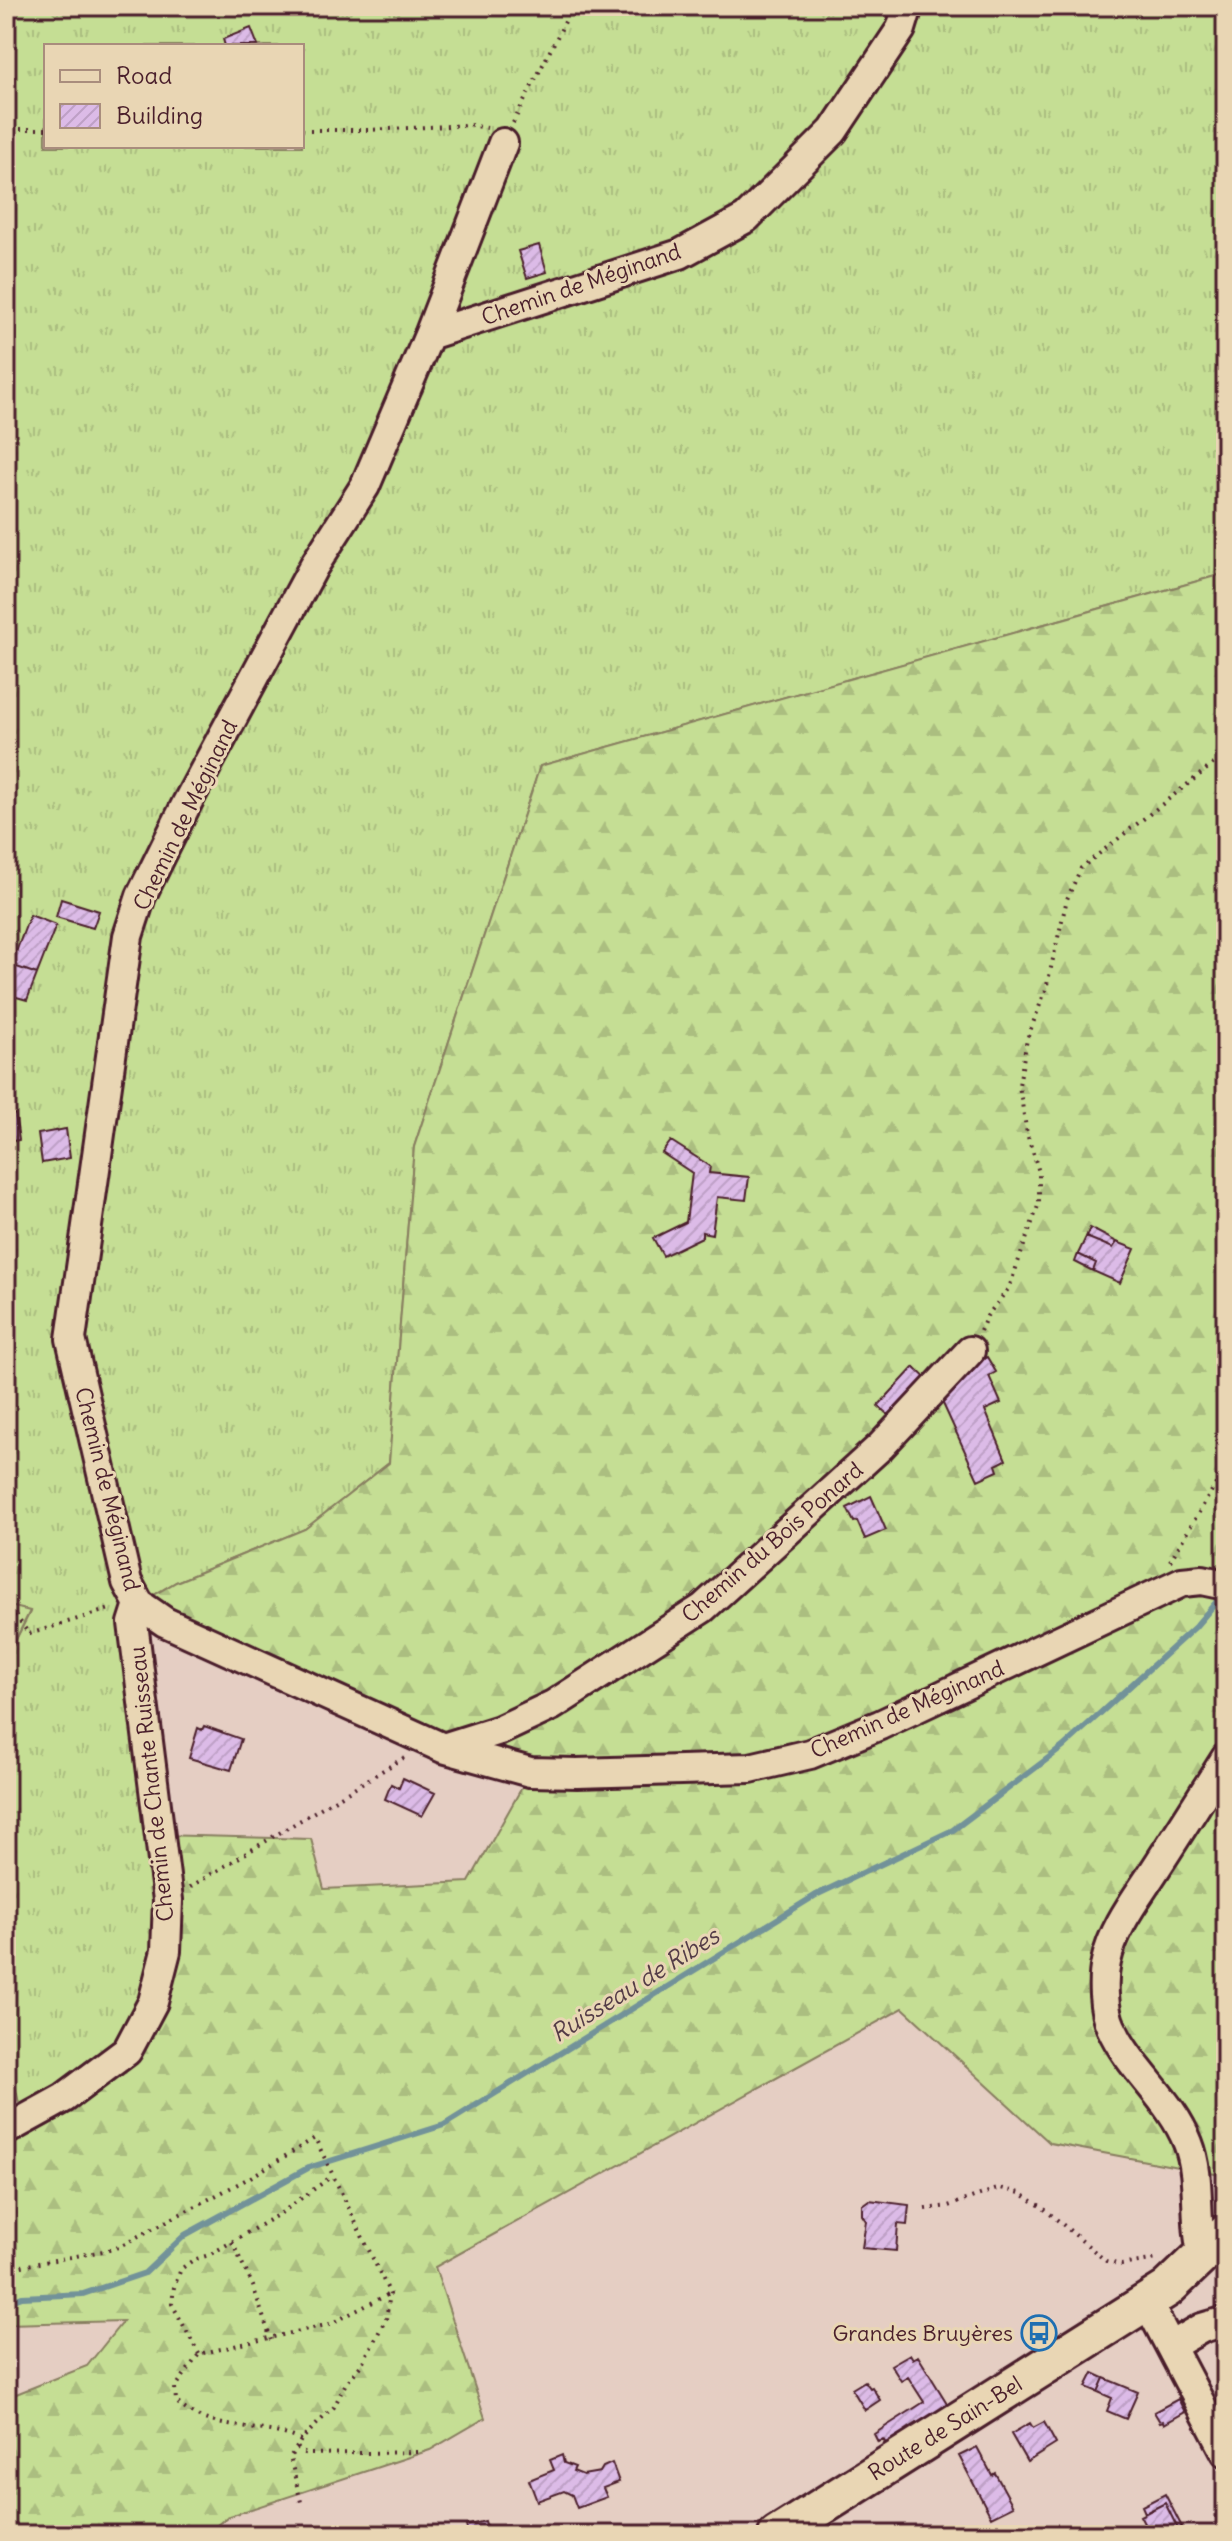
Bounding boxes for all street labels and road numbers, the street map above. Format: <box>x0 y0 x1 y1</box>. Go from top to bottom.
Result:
street label: Chemin de Méginand <box>478 237 684 331</box>
street label: Chemin de Méginand <box>127 715 243 915</box>
street label: Chemin de Méginand <box>69 1384 147 1594</box>
street label: Chemin du Bois Ponard <box>676 1456 869 1628</box>
street label: Chemin de Chante Ruisseau <box>123 1645 179 1923</box>
street label: Chemin de Méginand <box>806 1654 1008 1764</box>
street label: Route de Sain-Bel <box>863 2369 1027 2487</box>

